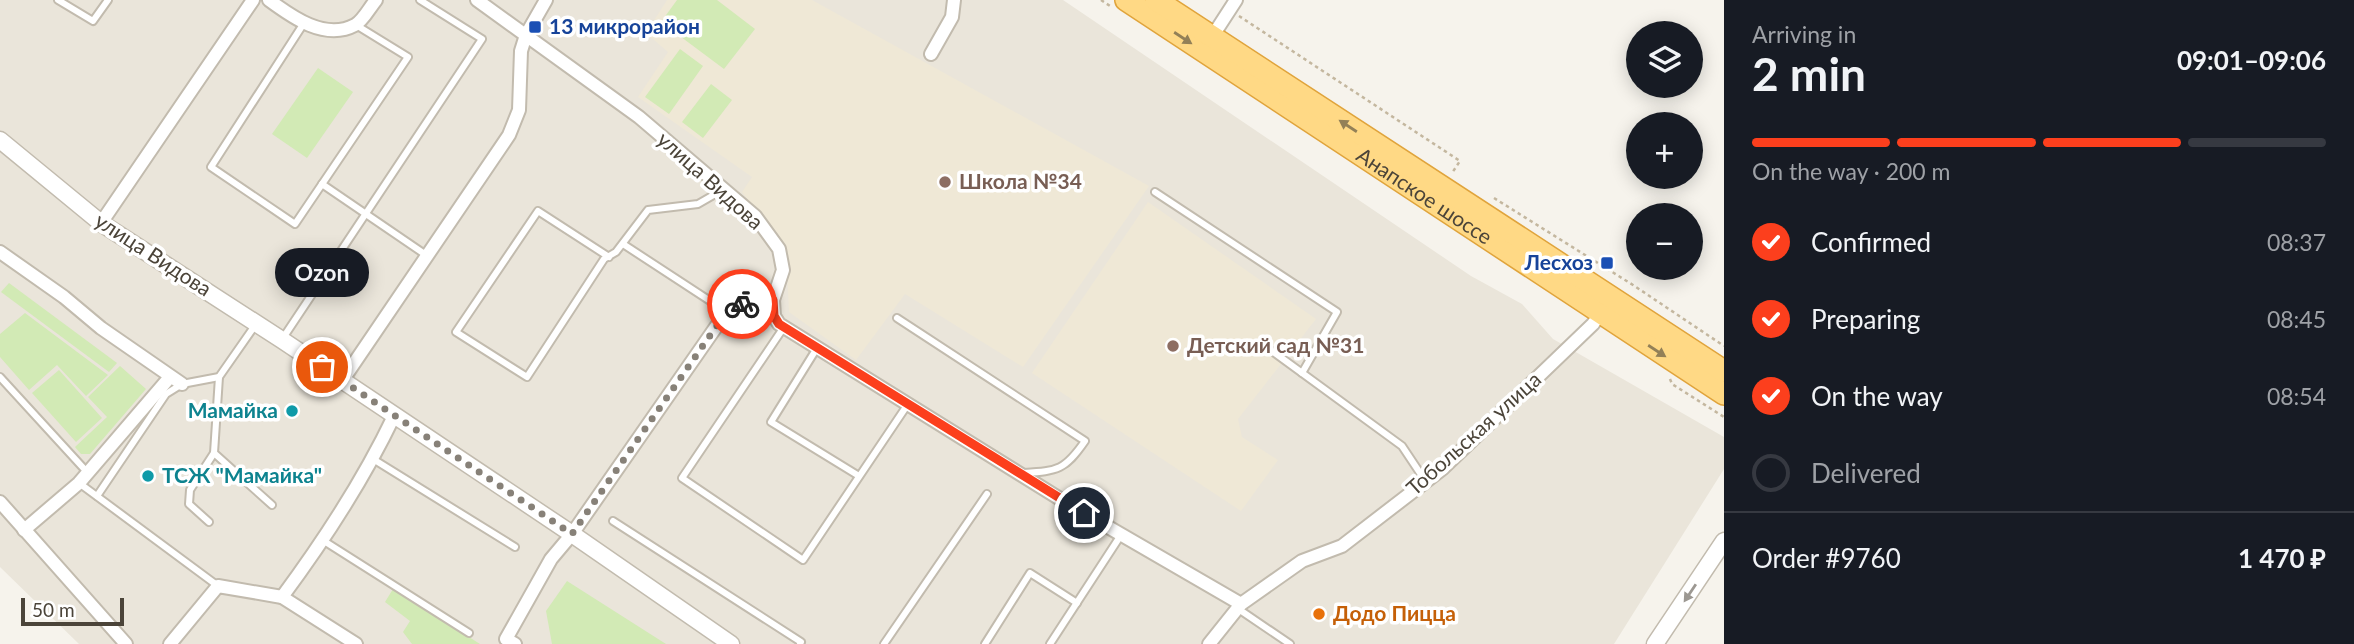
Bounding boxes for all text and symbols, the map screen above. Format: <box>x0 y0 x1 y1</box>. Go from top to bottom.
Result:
place label: 13 микрорайон <box>549 13 700 38</box>
marker: 13 микрорайон <box>527 19 543 35</box>
text: Arriving in <box>1752 20 1856 48</box>
map controls <box>1626 21 1703 280</box>
button: layers <box>1626 21 1703 98</box>
one-way arrow <box>1173 31 1192 44</box>
text: 09:01–09:06 <box>2177 44 2326 76</box>
text: 2 min <box>1752 46 1866 101</box>
button: + <box>1626 112 1703 189</box>
one-way arrow <box>1339 119 1357 133</box>
street label: улица Видова <box>653 126 769 234</box>
street label: Анапское шоссе <box>1352 142 1497 249</box>
text: On the way · 200 m <box>1752 157 1951 185</box>
place label: Школа №34 <box>959 168 1082 193</box>
marker: Школа №34 <box>937 174 953 190</box>
button: − <box>1626 203 1703 280</box>
street label: улица Видова <box>91 207 217 301</box>
icon: check <box>1752 223 1790 261</box>
text: Confirmed <box>1811 226 1931 258</box>
text: 08:37 <box>2267 228 2326 256</box>
callout: Ozon <box>275 248 369 297</box>
place label: Лесхоз <box>1524 249 1593 274</box>
marker: Лесхоз <box>1599 255 1615 271</box>
text: Ozon <box>295 258 349 286</box>
courier <box>707 269 777 339</box>
icon: bike <box>723 285 761 323</box>
icon: check <box>1752 300 1790 338</box>
text: Preparing <box>1811 303 1920 335</box>
text: 08:45 <box>2267 305 2326 333</box>
place label: Детский сад №31 <box>1187 332 1364 357</box>
pin <box>292 337 352 397</box>
marker: Детский сад №31 <box>1165 338 1181 354</box>
one-way arrow <box>1647 344 1667 357</box>
icon: bag <box>303 348 341 386</box>
street label: Тобольская улица <box>1401 366 1545 500</box>
icon: check <box>1752 377 1790 415</box>
text: On the way <box>1811 380 1943 412</box>
text: 08:54 <box>2267 382 2326 410</box>
place label: Мамайка <box>188 397 278 422</box>
marker: Мамайка <box>284 403 300 419</box>
text: Delivered <box>1811 457 1921 489</box>
place label: ТСЖ "Мамайка" <box>162 462 322 487</box>
marker: ТСЖ "Мамайка" <box>140 468 156 484</box>
pin <box>1054 483 1114 543</box>
icon: home <box>1065 494 1103 532</box>
text: Order #9760 <box>1752 542 1901 574</box>
text: 1 470 ₽ <box>2238 542 2326 574</box>
one-way arrow <box>1683 583 1696 602</box>
scale bar <box>21 595 124 627</box>
text: 50 m <box>32 598 75 621</box>
place label: Додо Пицца <box>1333 600 1456 625</box>
marker: Додо Пицца <box>1311 606 1327 622</box>

